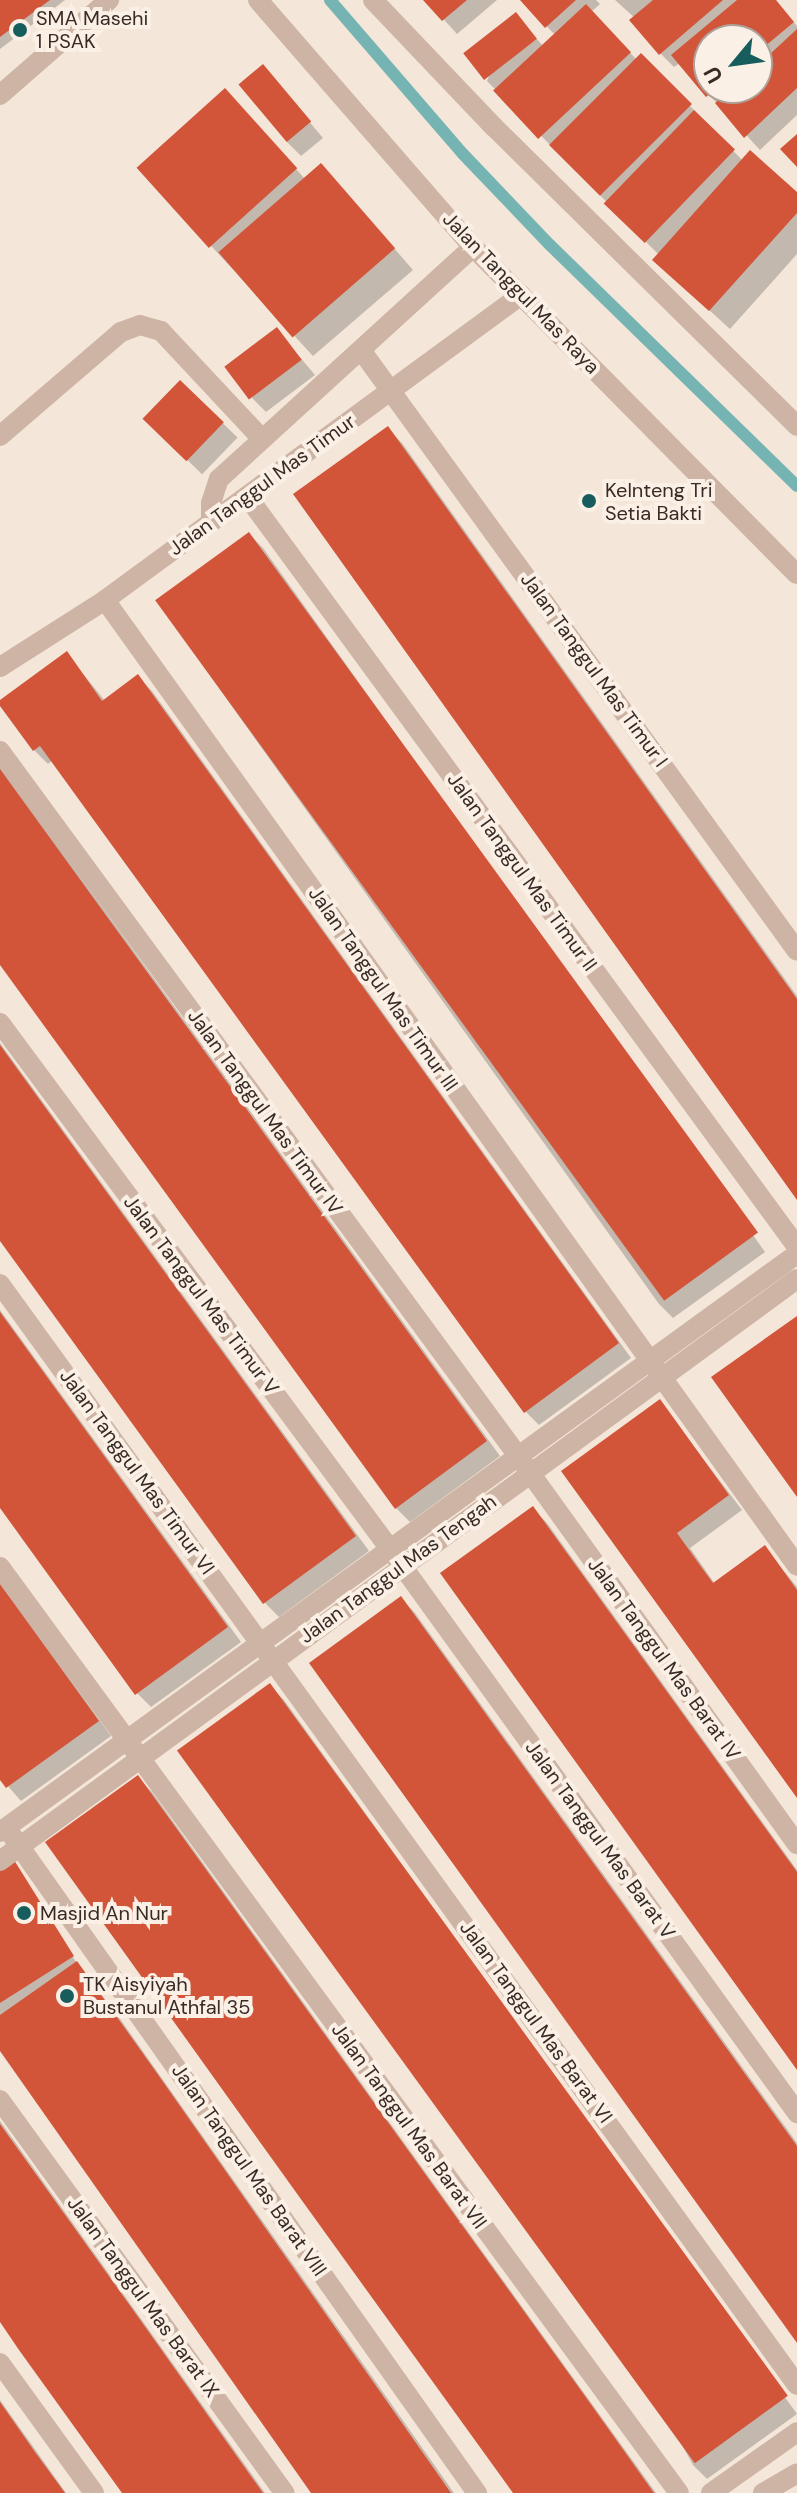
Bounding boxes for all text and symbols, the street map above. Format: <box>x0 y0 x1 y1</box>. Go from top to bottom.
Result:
place label: SMA Masehi 1 PSAK <box>36 6 148 53</box>
marker: SMA Masehi 1 PSAK <box>11 21 29 39</box>
north arrow <box>693 24 773 104</box>
text: U <box>697 61 730 89</box>
street label: Jalan Tanggul Mas Raya <box>438 207 604 379</box>
street label: Jalan Tanggul Mas Timur <box>164 409 360 561</box>
place label: Kelnteng Tri Setia Bakti <box>605 478 712 525</box>
marker: Kelnteng Tri Setia Bakti <box>580 492 598 510</box>
street label: Jalan Tanggul Mas Timur I <box>515 568 673 772</box>
street label: Jalan Tanggul Mas Timur II <box>442 768 602 976</box>
street label: Jalan Tanggul Mas Timur III <box>303 882 463 1096</box>
street label: Jalan Tanggul Mas Timur IV <box>182 1005 348 1219</box>
street label: Jalan Tanggul Mas Timur V <box>118 1191 284 1399</box>
street label: Jalan Tanggul Mas Timur VI <box>54 1365 220 1579</box>
street label: Jalan Tanggul Mas Tengah <box>295 1489 501 1649</box>
street label: Jalan Tanggul Mas Barat IV <box>583 1553 745 1765</box>
street label: Jalan Tanggul Mas Barat V <box>520 1736 680 1944</box>
place label: Masjid An Nur <box>40 1901 168 1925</box>
marker: Masjid An Nur <box>15 1904 33 1922</box>
street label: Jalan Tanggul Mas Barat VI <box>455 1916 617 2128</box>
place label: TK Aisyiyah Bustanul Athfal 35 <box>83 1972 250 2019</box>
marker: TK Aisyiyah Bustanul Athfal 35 <box>58 1987 76 2005</box>
street label: Jalan Tanggul Mas Barat VII <box>326 2018 492 2234</box>
street label: Jalan Tanggul Mas Barat VIII <box>167 2059 331 2281</box>
street label: Jalan Tanggul Mas Barat IX <box>62 2192 224 2402</box>

